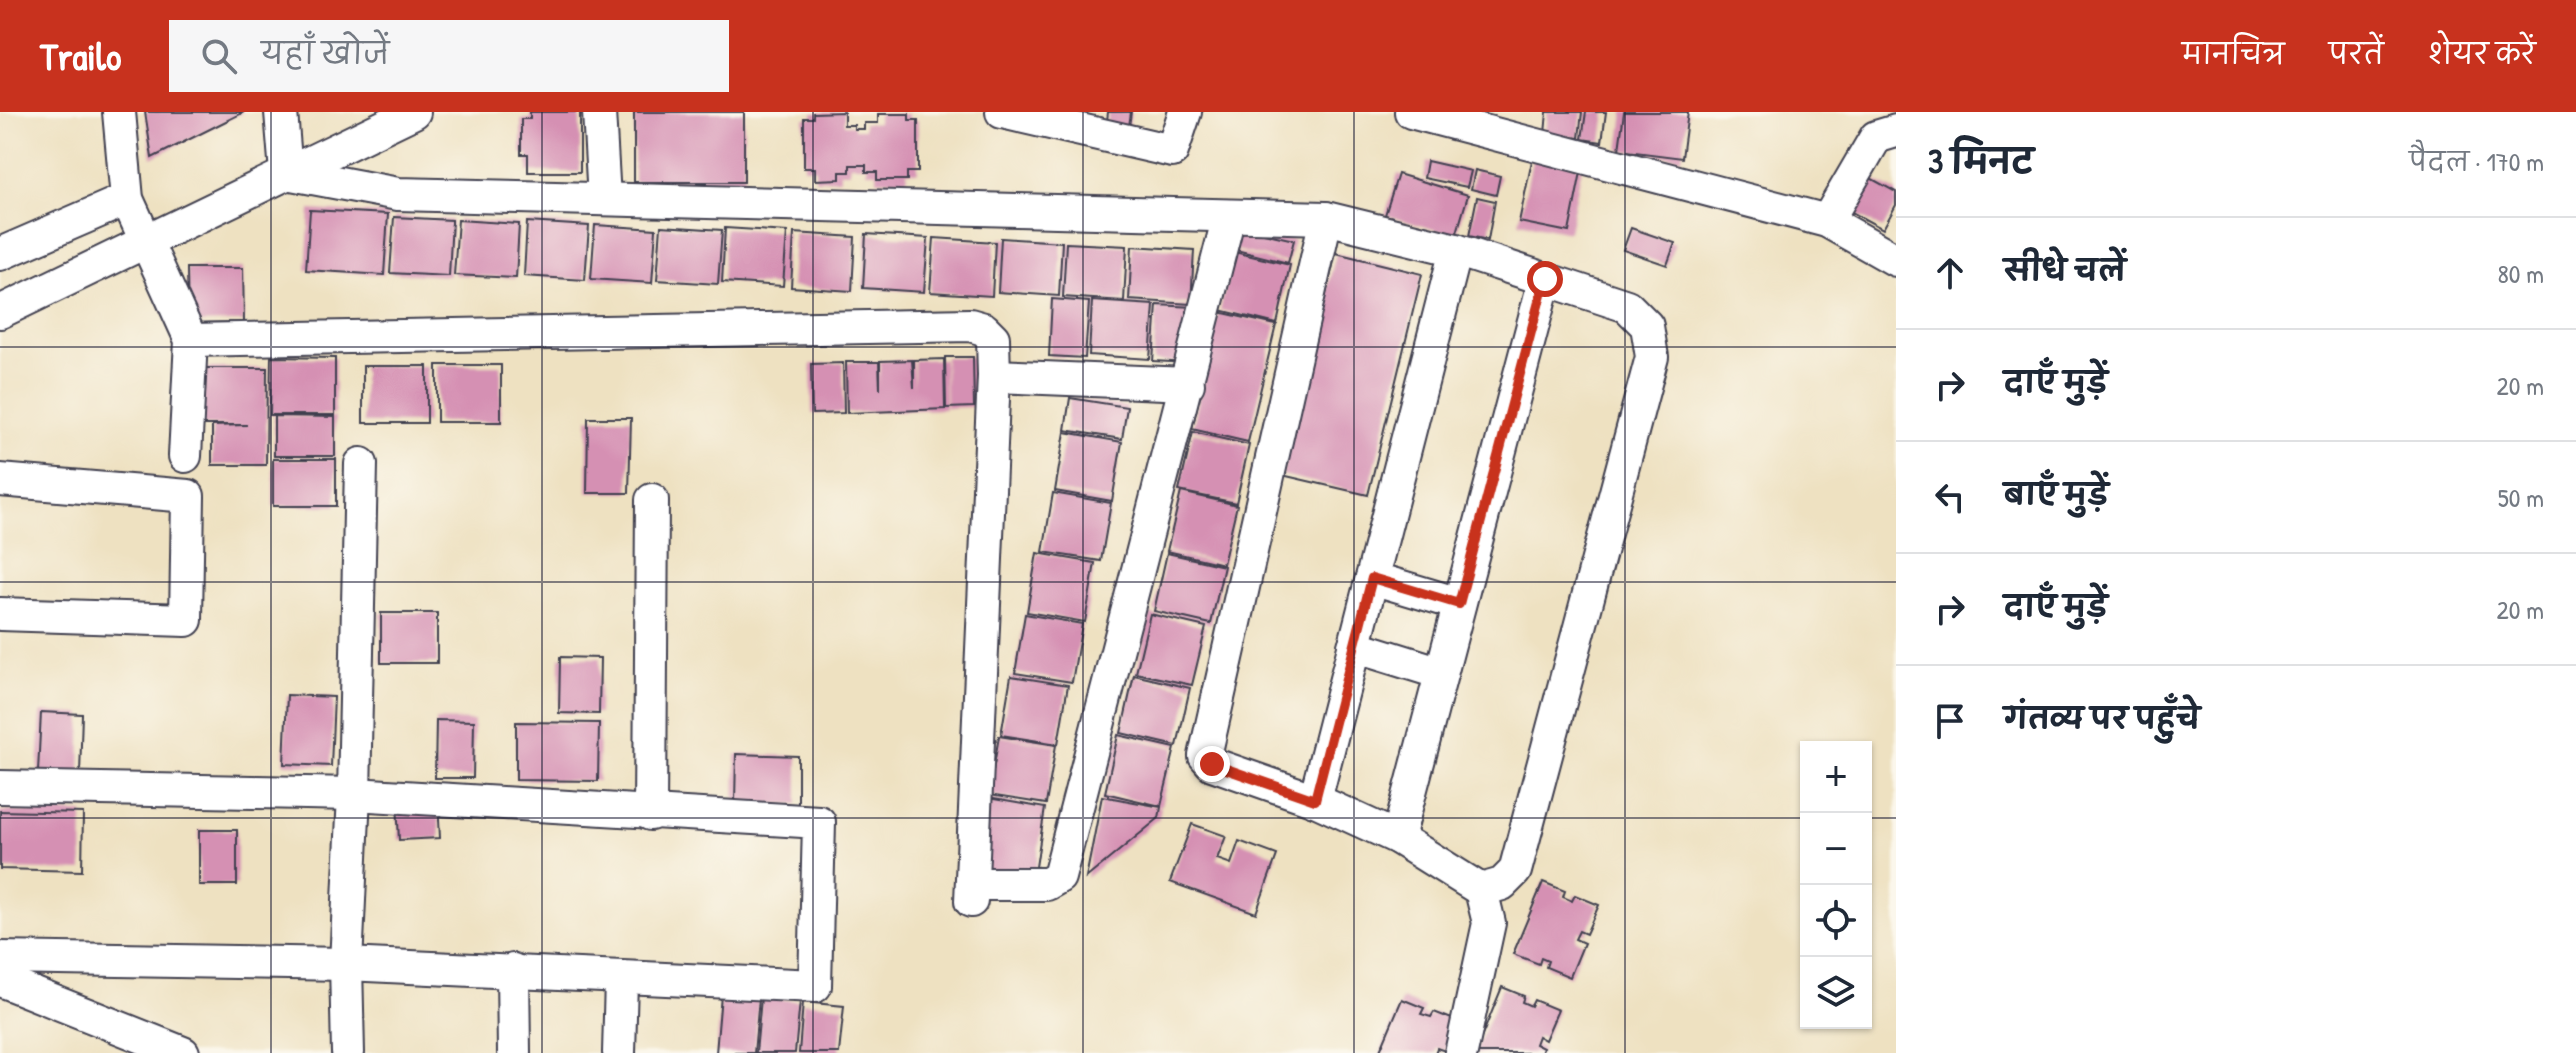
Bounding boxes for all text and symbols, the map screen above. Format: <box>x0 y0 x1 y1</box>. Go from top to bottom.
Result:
search box <box>169 20 729 92</box>
text: Trailo <box>40 30 121 82</box>
text: यहाँ खोजें <box>261 33 389 73</box>
icon: search <box>197 34 241 78</box>
text: मानचित्र <box>2182 35 2285 73</box>
text: परतें <box>2329 35 2384 73</box>
text: शेयर करें <box>2428 35 2536 73</box>
text: 3 मिनट <box>1928 138 2034 184</box>
text: पैदल · 170 m <box>2409 144 2544 179</box>
text: सीधे चलें <box>2004 250 2126 290</box>
icon: ahead <box>1928 251 1972 295</box>
text: 80 m <box>2497 256 2544 291</box>
route start <box>1527 261 1563 297</box>
text: दाएँ मुड़ें <box>2004 362 2108 402</box>
icon: right <box>1928 363 1972 407</box>
text: 20 m <box>2497 368 2544 403</box>
text: बाएँ मुड़ें <box>2004 474 2109 514</box>
icon: left <box>1928 475 1972 519</box>
text: 50 m <box>2498 480 2544 515</box>
text: दाएँ मुड़ें <box>2004 586 2108 626</box>
icon: right <box>1928 587 1972 631</box>
text: 20 m <box>2497 592 2544 627</box>
text: गंतव्य पर पहुँचे <box>2004 698 2200 738</box>
icon: arrive <box>1928 699 1972 743</box>
map controls <box>1800 741 1872 1029</box>
button: + <box>1800 741 1872 813</box>
route end <box>1194 746 1230 782</box>
button: − <box>1800 813 1872 885</box>
button: locate <box>1800 885 1872 957</box>
button: layers <box>1800 957 1872 1029</box>

